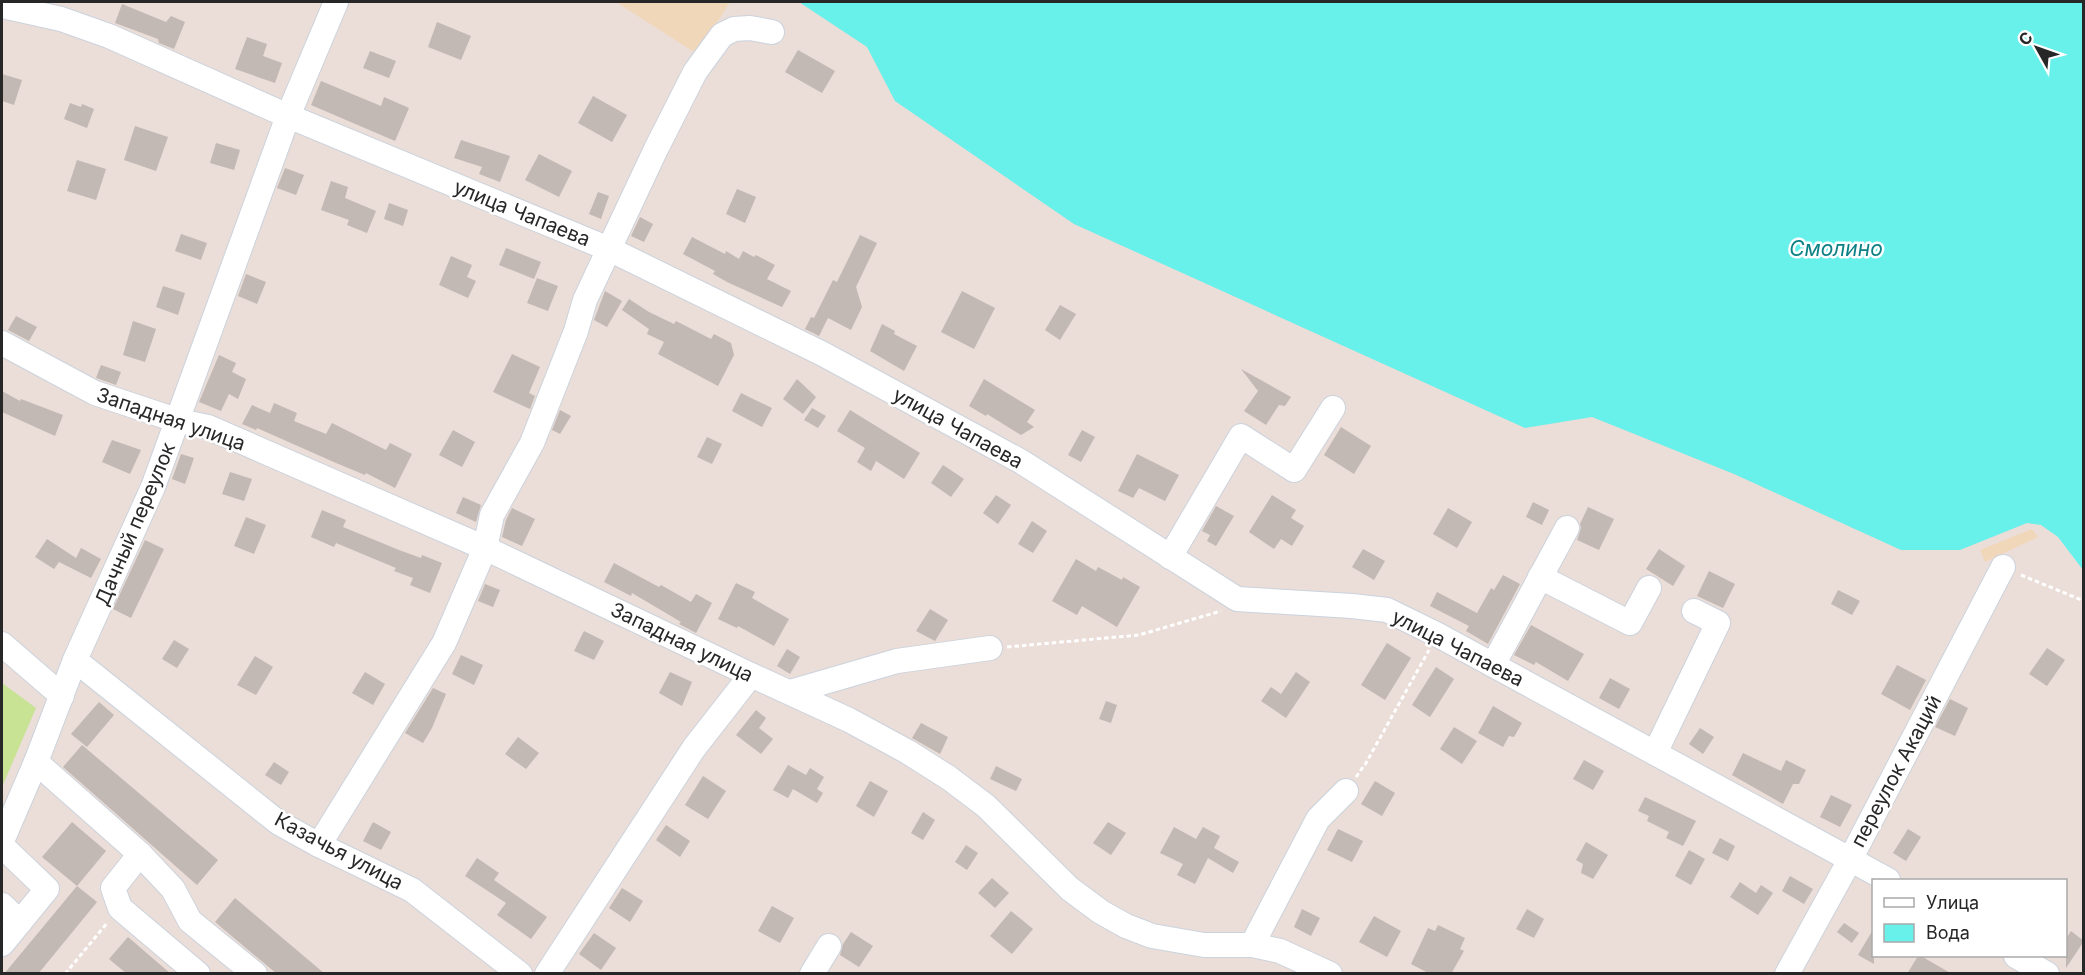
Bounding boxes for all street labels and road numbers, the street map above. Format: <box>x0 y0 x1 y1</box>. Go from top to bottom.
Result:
street label: улица Чапаева <box>450 175 594 251</box>
street label: Западная улица <box>93 382 249 456</box>
street label: улица Чапаева <box>889 382 1027 474</box>
street label: Дачный переулок <box>90 439 180 609</box>
street label: Западная улица <box>607 597 757 687</box>
street label: улица Чапаева <box>1388 604 1528 692</box>
street label: переулок Акаций <box>1846 691 1946 851</box>
street label: Казачья улица <box>271 807 407 895</box>

